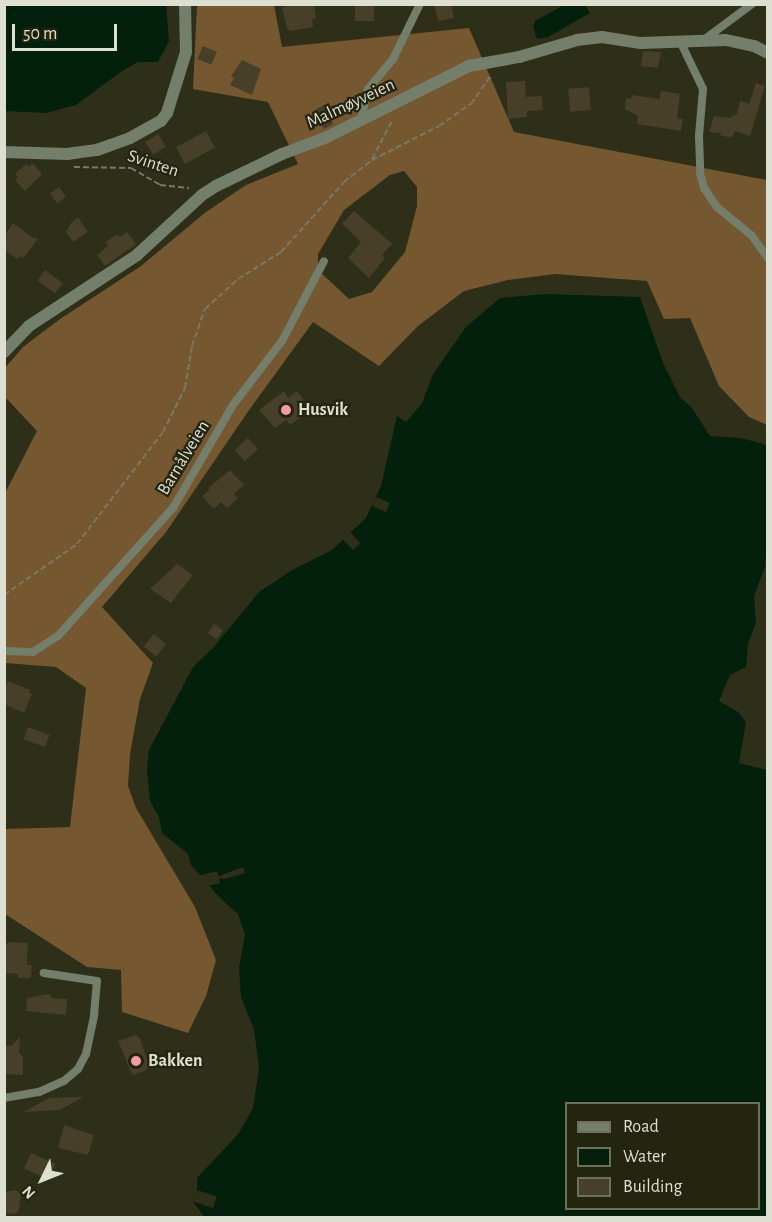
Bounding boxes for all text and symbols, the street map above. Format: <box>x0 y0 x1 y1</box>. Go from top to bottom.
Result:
scale bar <box>15 12 120 50</box>
text: 50 m <box>23 25 57 43</box>
street label: Malmøyveien <box>303 74 399 134</box>
street label: Svinten <box>125 146 181 182</box>
place label: Husvik <box>298 399 348 421</box>
marker: Husvik <box>279 403 293 417</box>
street label: Barnålveien <box>153 417 215 499</box>
place label: Bakken <box>148 1050 203 1072</box>
marker: Bakken <box>129 1054 143 1068</box>
legend <box>565 1102 760 1210</box>
text: Road <box>623 1118 659 1136</box>
text: Water <box>623 1148 666 1166</box>
north arrow <box>12 1150 72 1210</box>
text: Building <box>623 1178 682 1196</box>
text: N <box>19 1183 38 1202</box>

